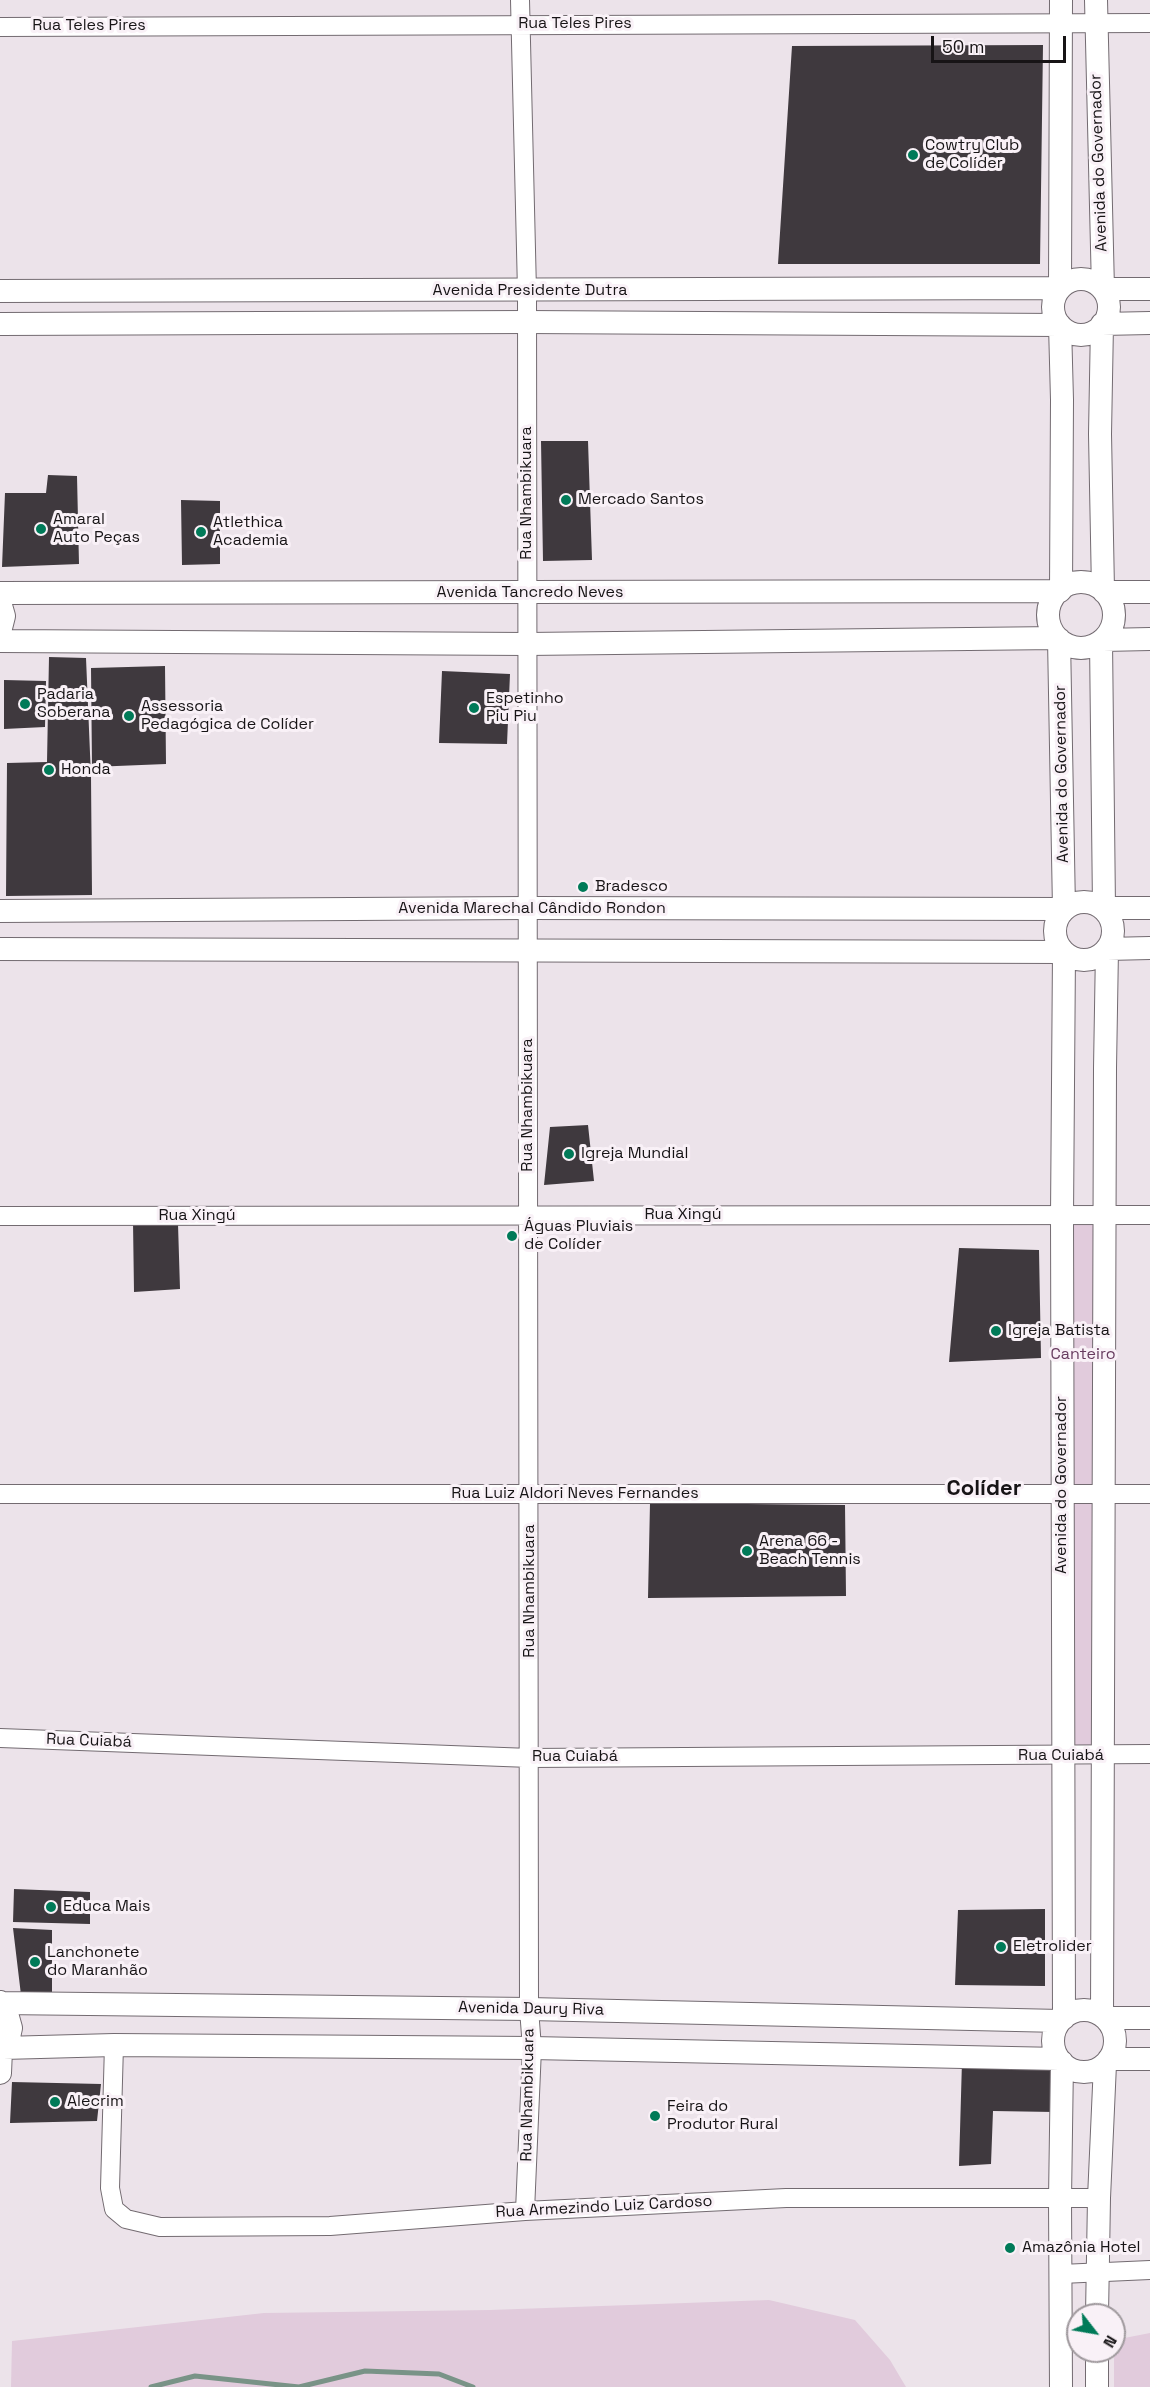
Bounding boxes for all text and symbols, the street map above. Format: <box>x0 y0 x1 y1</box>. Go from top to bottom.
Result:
street label: Rua Teles Pires <box>518 14 632 34</box>
street label: Rua Teles Pires <box>32 16 146 36</box>
scale bar <box>934 24 1069 62</box>
text: 50 m <box>942 35 984 58</box>
street label: Avenida do Governador <box>1086 74 1112 252</box>
place label: Cowtry Club de Colíder <box>925 136 1019 174</box>
marker: Cowtry Club de Colíder <box>906 148 920 162</box>
street label: Avenida Presidente Dutra <box>433 281 627 301</box>
street label: Rua Nhambikuara <box>517 426 537 560</box>
place label: Mercado Santos <box>578 490 704 510</box>
marker: Mercado Santos <box>559 493 573 507</box>
place label: Amaral Auto Peças <box>53 510 140 548</box>
place label: Atlethica Academia <box>213 513 288 551</box>
marker: Amaral Auto Peças <box>34 522 48 536</box>
marker: Atlethica Academia <box>194 525 208 539</box>
street label: Avenida Tancredo Neves <box>437 583 623 603</box>
place label: Padaria Soberana <box>37 685 110 723</box>
street label: Avenida do Governador <box>1051 685 1073 863</box>
place label: Espetinho Piu Piu <box>486 689 564 727</box>
marker: Padaria Soberana <box>18 697 32 711</box>
place label: Assessoria Pedagógica de Colíder <box>141 697 314 735</box>
marker: Espetinho Piu Piu <box>467 701 481 715</box>
marker: Assessoria Pedagógica de Colíder <box>122 709 136 723</box>
place label: Honda <box>61 760 111 780</box>
marker: Honda <box>42 763 56 777</box>
place label: Bradesco <box>595 877 668 897</box>
marker: Bradesco <box>576 880 590 894</box>
street label: Avenida Marechal Cândido Rondon <box>398 899 666 919</box>
street label: Rua Nhambikuara <box>518 1038 538 1172</box>
place label: Igreja Mundial <box>581 1144 688 1164</box>
marker: Igreja Mundial <box>562 1147 576 1161</box>
street label: Rua Xingú <box>644 1205 722 1225</box>
street label: Rua Xingú <box>158 1206 236 1226</box>
place label: Águas Pluviais de Colíder <box>524 1217 633 1255</box>
marker: Águas Pluviais de Colíder <box>505 1229 519 1243</box>
place label: Igreja Batista <box>1008 1321 1110 1341</box>
marker: Igreja Batista <box>989 1324 1003 1338</box>
park label: Canteiro <box>1050 1345 1116 1365</box>
street label: Avenida do Governador <box>1052 1396 1072 1574</box>
district label: Colíder <box>947 1476 1021 1502</box>
street label: Rua Luiz Aldori Neves Fernandes <box>451 1484 699 1504</box>
street label: Rua Nhambikuara <box>520 1524 540 1658</box>
place label: Arena 66 - Beach Tennis <box>759 1532 861 1570</box>
marker: Arena 66 - Beach Tennis <box>740 1544 754 1558</box>
street label: Rua Cuiabá <box>46 1730 132 1752</box>
street label: Rua Cuiabá <box>1018 1746 1104 1766</box>
street label: Rua Cuiabá <box>532 1747 618 1767</box>
place label: Educa Mais <box>63 1897 150 1917</box>
marker: Educa Mais <box>44 1900 58 1914</box>
place label: Eletrolider <box>1013 1937 1092 1957</box>
marker: Eletrolider <box>994 1940 1008 1954</box>
place label: Lanchonete do Maranhão <box>47 1943 148 1981</box>
marker: Lanchonete do Maranhão <box>28 1955 42 1969</box>
street label: Avenida Daury Riva <box>458 1998 604 2020</box>
street label: Rua Nhambikuara <box>517 2028 539 2162</box>
place label: Alecrim <box>67 2092 124 2112</box>
marker: Alecrim <box>48 2095 62 2109</box>
place label: Feira do Produtor Rural <box>667 2097 778 2135</box>
marker: Feira do Produtor Rural <box>648 2109 662 2123</box>
street label: Rua Armezindo Luiz Cardoso <box>495 2192 713 2222</box>
place label: Amazônia Hotel <box>1022 2238 1141 2258</box>
marker: Amazônia Hotel <box>1003 2241 1017 2255</box>
north arrow <box>1066 2303 1126 2363</box>
text: N <box>1098 2331 1122 2352</box>

